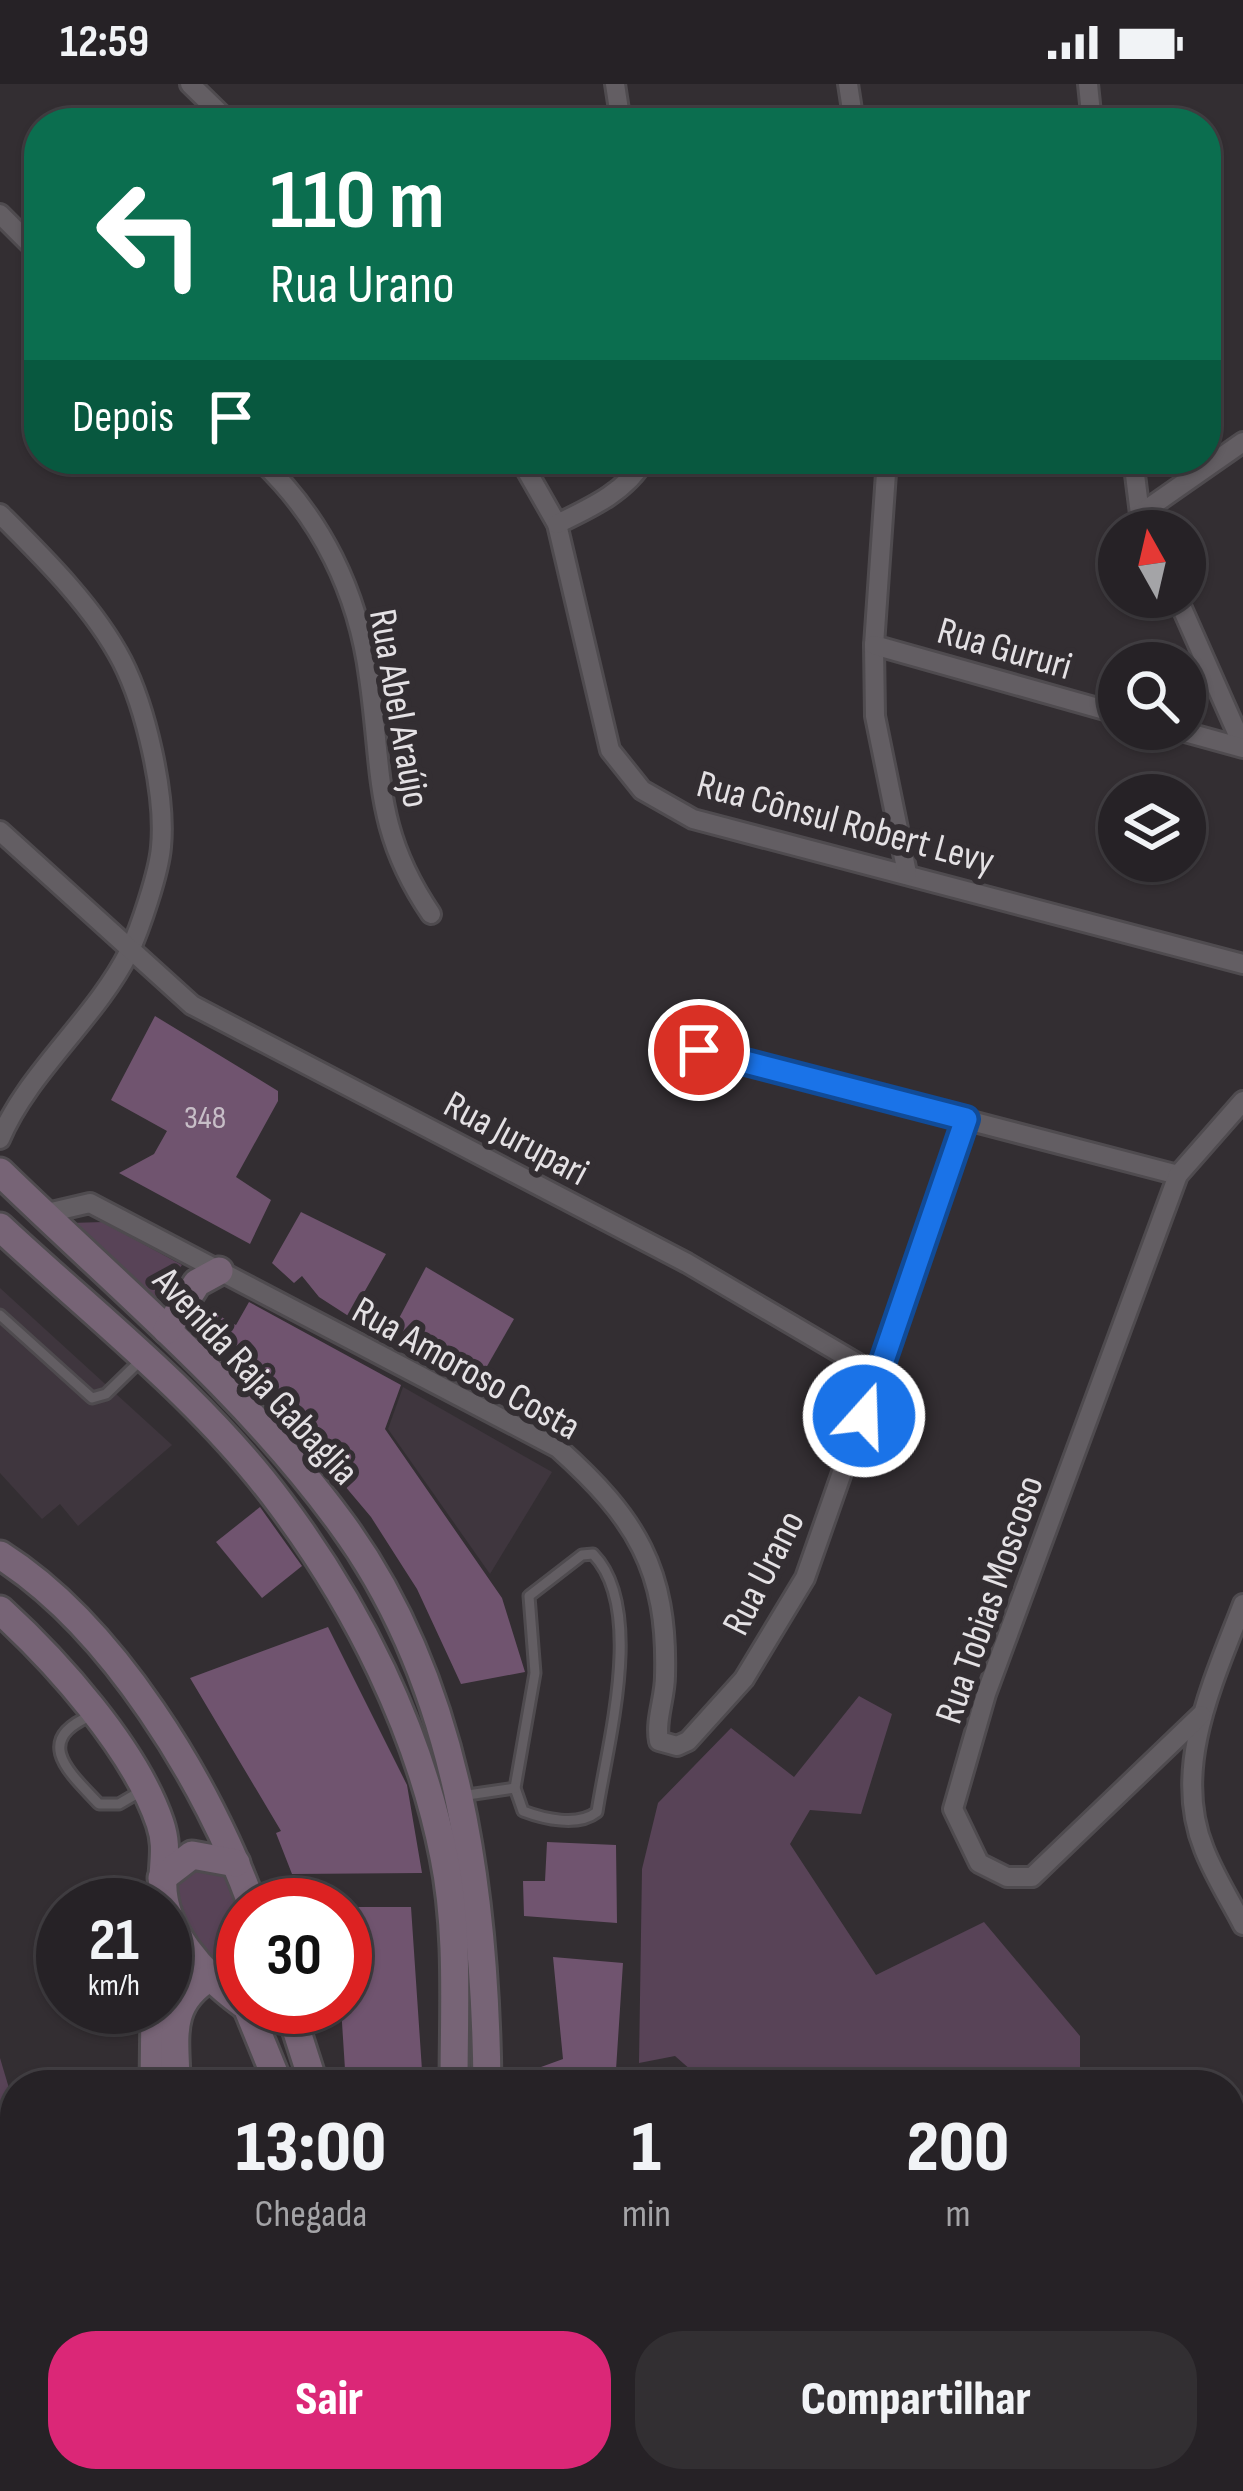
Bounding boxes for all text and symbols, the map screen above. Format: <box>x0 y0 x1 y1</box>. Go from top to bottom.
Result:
text: 12:59 <box>60 15 149 70</box>
text: 110 m <box>270 151 445 252</box>
icon: left <box>72 156 228 312</box>
text: Rua Urano <box>270 253 455 318</box>
icon: arrive <box>198 384 264 450</box>
text: Depois <box>72 390 174 445</box>
north arrow <box>1098 510 1206 618</box>
map controls <box>1098 510 1206 882</box>
street label: Rua Abel Araújo <box>358 606 439 811</box>
street label: Rua Gururi <box>932 608 1077 691</box>
button: search <box>1098 642 1206 750</box>
street label: Rua Cônsul Robert Levy <box>692 761 999 886</box>
button: layers <box>1098 774 1206 882</box>
pin <box>648 999 750 1101</box>
icon: arrive <box>666 1017 732 1083</box>
street label: Rua Jurupari <box>436 1082 596 1197</box>
house number: 348 <box>184 1098 226 1138</box>
street label: Avenida Raja Gabaglia <box>142 1257 368 1495</box>
street label: Rua Amoroso Costa <box>344 1287 588 1451</box>
position arrow <box>801 1353 927 1479</box>
street label: Rua Tobias Moscoso <box>926 1470 1055 1730</box>
street label: Rua Urano <box>713 1503 815 1643</box>
speed limit sign: 30 <box>216 1878 372 2034</box>
text: 21 <box>89 1905 139 1977</box>
text: km/h <box>88 1968 140 2004</box>
text: 13:00 <box>236 2105 386 2192</box>
text: 1 <box>632 2105 661 2192</box>
text: 200 <box>906 2105 1009 2192</box>
text: Chegada <box>255 2191 367 2238</box>
text: min <box>622 2191 671 2238</box>
text: m <box>945 2191 970 2238</box>
button: Sair <box>48 2331 611 2469</box>
button: Compartilhar <box>635 2331 1197 2469</box>

